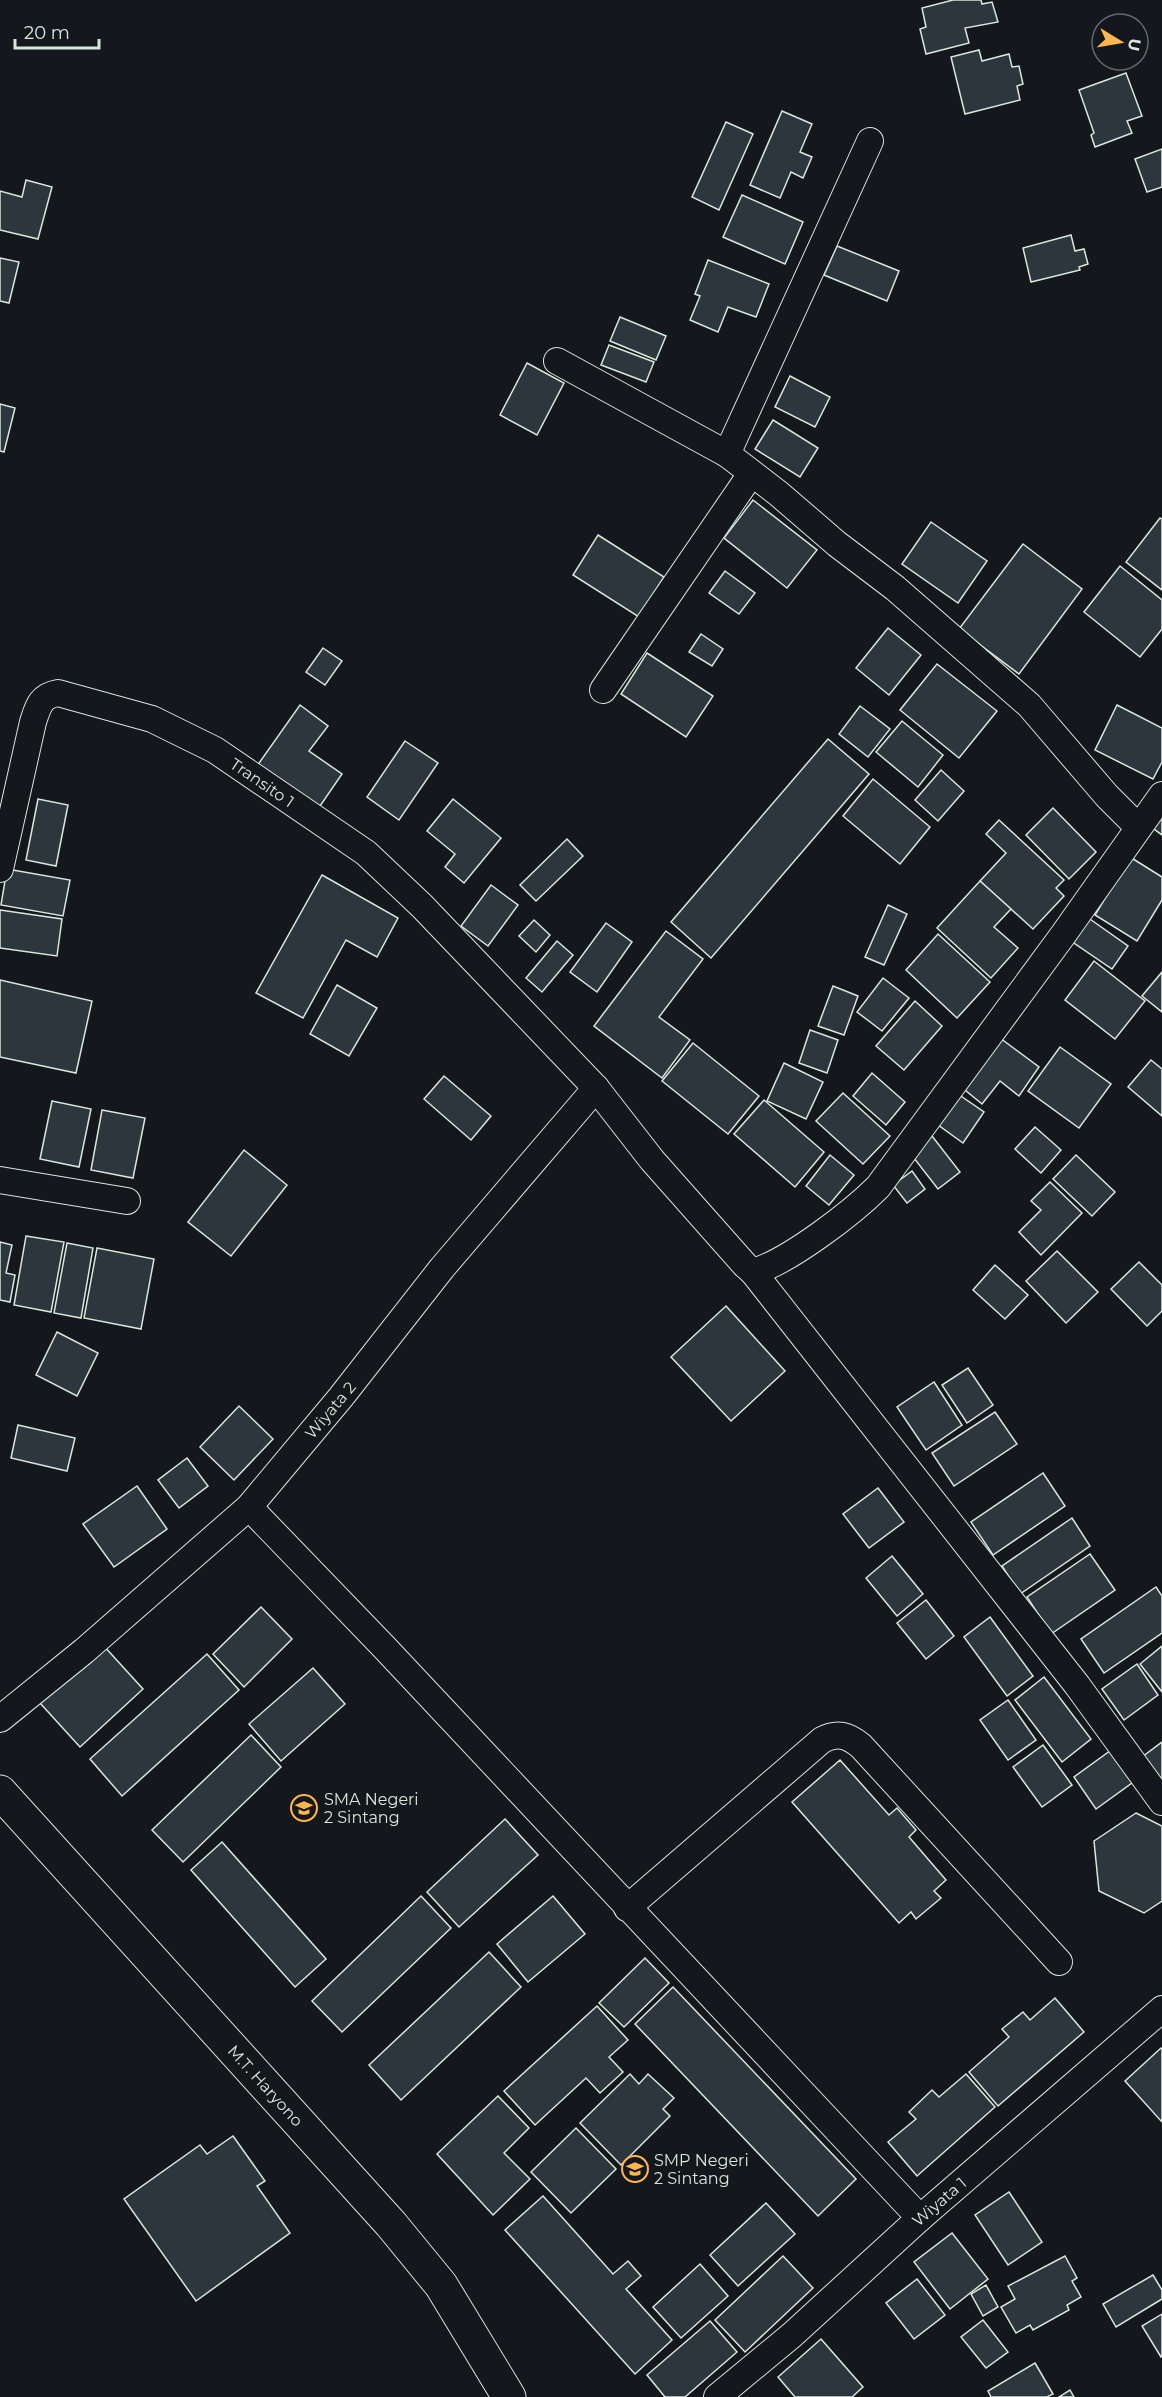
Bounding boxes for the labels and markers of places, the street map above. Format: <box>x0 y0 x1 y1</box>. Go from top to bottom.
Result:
place label: SMA Negeri 2 Sintang <box>324 1790 419 1827</box>
school or university icon: SMA Negeri 2 Sintang <box>289 1793 319 1823</box>
place label: SMP Negeri 2 Sintang <box>654 2151 749 2188</box>
school or university icon: SMP Negeri 2 Sintang <box>620 2154 650 2184</box>

